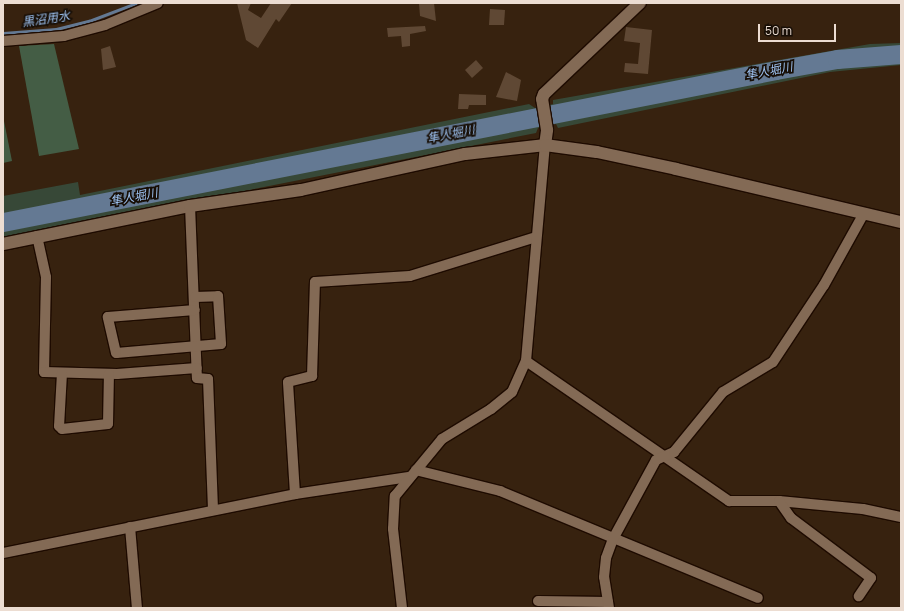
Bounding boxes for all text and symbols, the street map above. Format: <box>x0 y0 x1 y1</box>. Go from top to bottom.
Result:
water label: 黒沼用水 <box>21 9 71 29</box>
scale bar <box>760 16 838 42</box>
text: 50 m <box>765 22 792 39</box>
water label: 隼人堀川 <box>744 59 794 83</box>
water label: 隼人堀川 <box>426 122 476 146</box>
water label: 隼人堀川 <box>109 185 159 209</box>

